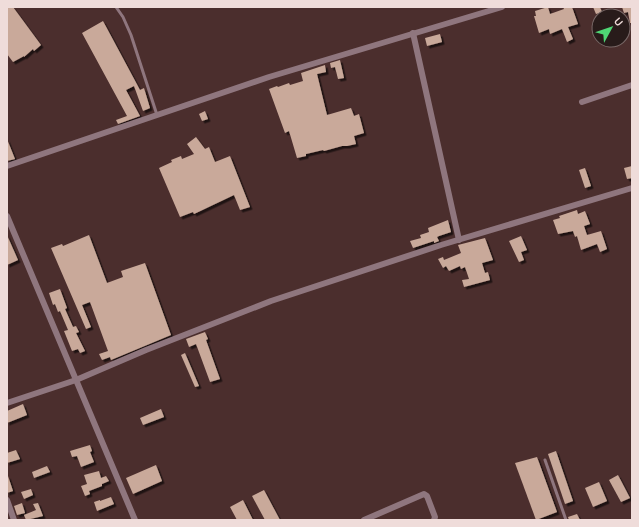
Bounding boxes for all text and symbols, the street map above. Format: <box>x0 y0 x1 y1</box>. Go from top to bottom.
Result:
north arrow <box>591 8 631 48</box>
text: U <box>611 15 626 29</box>

